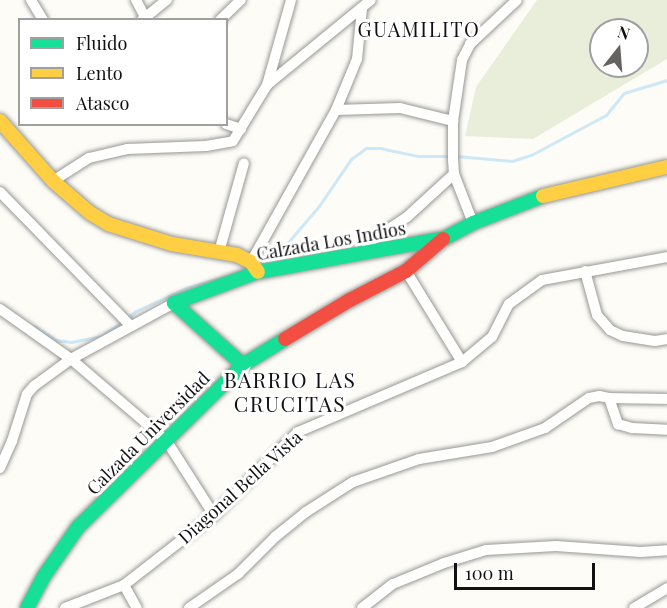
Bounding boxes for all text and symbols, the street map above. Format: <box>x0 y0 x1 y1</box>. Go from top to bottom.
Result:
district label: GUAMILITO <box>358 16 480 40</box>
legend <box>18 18 228 126</box>
north arrow <box>589 18 649 78</box>
text: N <box>615 20 632 44</box>
text: Fluido <box>76 31 127 55</box>
text: Lento <box>76 61 123 85</box>
text: Atasco <box>76 91 129 115</box>
street label: Calzada Los Indios <box>255 217 407 265</box>
district label: BARRIO LAS CRUCITAS <box>224 366 356 416</box>
street label: Calzada Universidad <box>82 367 214 499</box>
street label: Diagonal Bella Vista <box>174 426 306 548</box>
scale bar <box>457 551 598 589</box>
text: 100 m <box>465 561 514 585</box>

